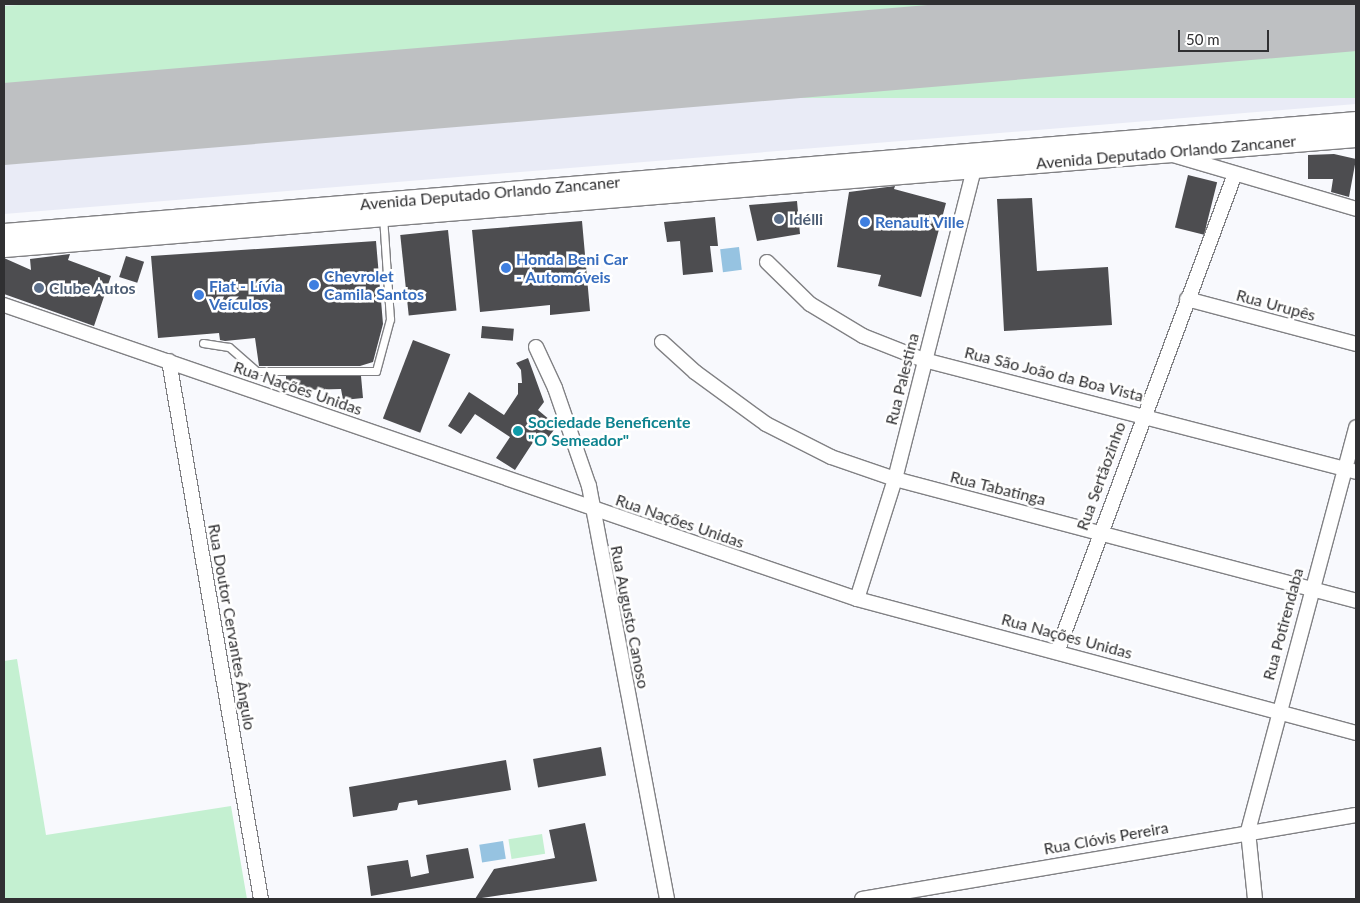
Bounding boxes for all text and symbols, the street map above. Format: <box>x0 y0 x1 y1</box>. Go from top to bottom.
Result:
scale bar <box>1180 20 1271 52</box>
text: 50 m <box>1186 30 1220 48</box>
street label: Avenida Deputado Orlando Zancaner <box>1035 131 1297 173</box>
street label: Avenida Deputado Orlando Zancaner <box>359 172 621 214</box>
place label: Idélli <box>789 209 823 229</box>
place label: Renault Ville <box>875 212 965 232</box>
marker: Idélli <box>773 213 785 225</box>
marker: Renault Ville <box>859 216 871 228</box>
place label: Honda Beni Car - Automóveis <box>516 249 628 287</box>
marker: Honda Beni Car - Automóveis <box>500 262 512 274</box>
place label: Chevrolet Camila Santos <box>324 266 424 304</box>
place label: Fiat - Lívia Veículos <box>209 276 283 314</box>
place label: Clube Autos <box>49 278 136 298</box>
marker: Chevrolet Camila Santos <box>308 279 320 291</box>
marker: Clube Autos <box>33 282 45 294</box>
street label: Rua Urupês <box>1234 285 1318 325</box>
marker: Fiat - Lívia Veículos <box>193 289 205 301</box>
street label: Rua Palestina <box>881 331 923 427</box>
street label: Rua São João da Boa Vista <box>962 342 1146 406</box>
street label: Rua Nações Unidas <box>231 357 365 419</box>
place label: Sociedade Beneficente "O Semeador" <box>528 412 690 450</box>
street label: Rua Sertãozinho <box>1072 419 1130 533</box>
marker: Sociedade Beneficente "O Semeador" <box>512 425 524 437</box>
street label: Rua Tabatinga <box>948 467 1048 509</box>
street label: Rua Nações Unidas <box>613 490 747 552</box>
street label: Rua Doutor Cervantes Ângulo <box>204 522 260 732</box>
street label: Rua Augusto Canoso <box>607 544 653 690</box>
street label: Rua Potirendaba <box>1259 566 1307 682</box>
street label: Rua Nações Unidas <box>999 609 1135 663</box>
street label: Rua Clóvis Pereira <box>1042 818 1170 858</box>

